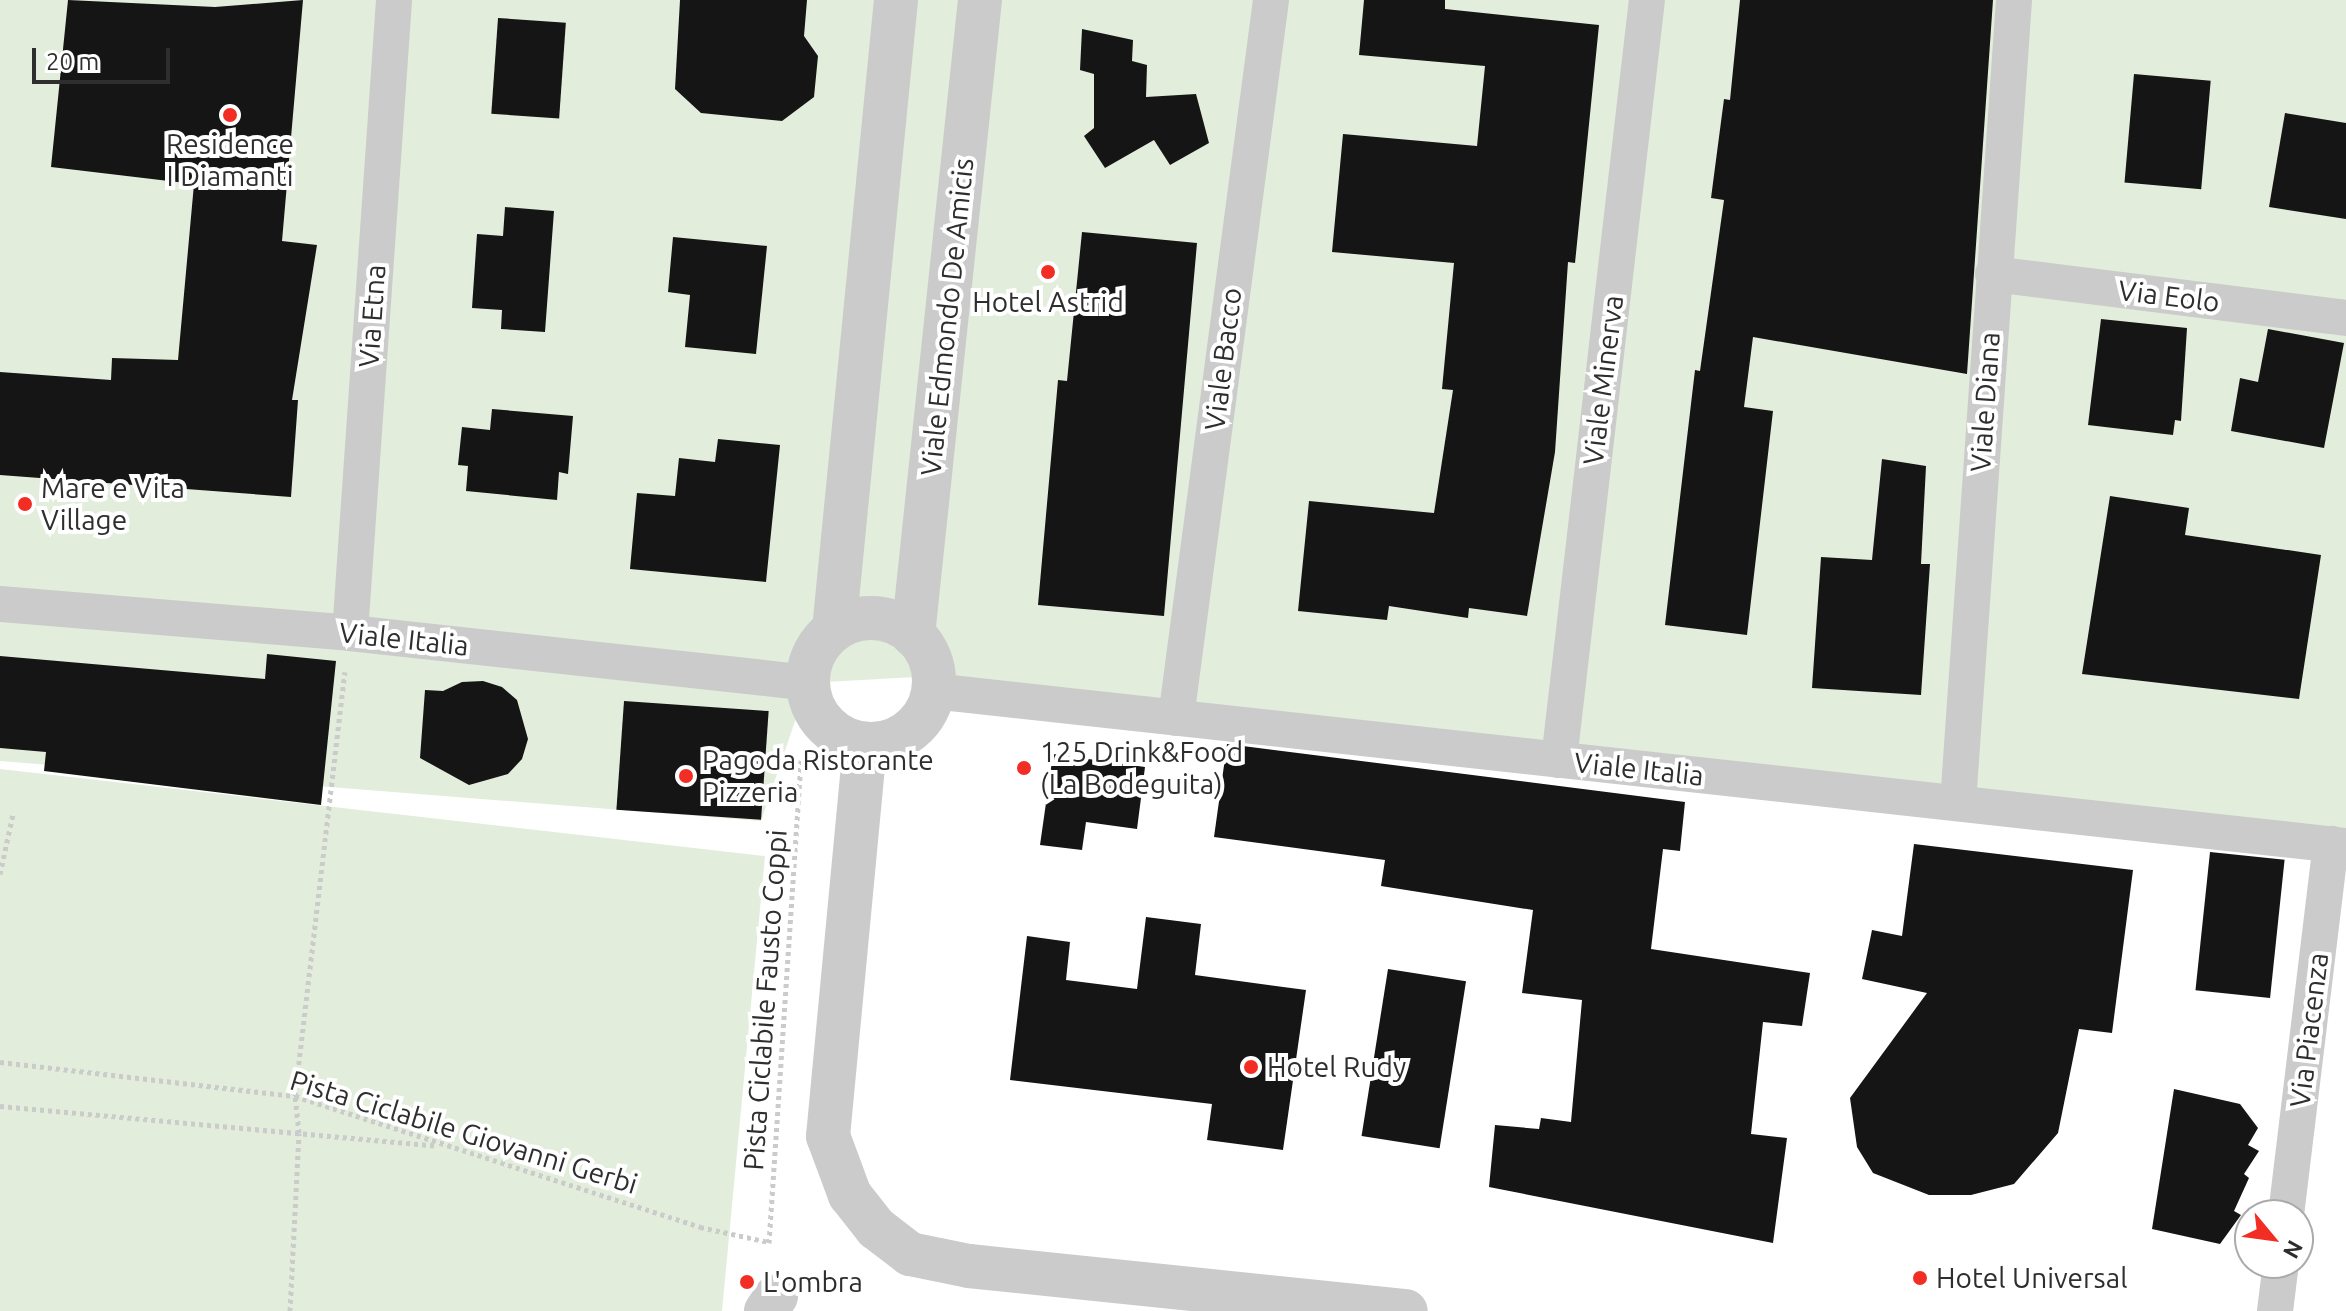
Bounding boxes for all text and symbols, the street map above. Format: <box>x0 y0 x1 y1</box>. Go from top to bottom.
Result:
scale bar <box>36 32 174 82</box>
text: 20 m <box>46 48 99 75</box>
marker: Residence I Diamanti <box>221 106 239 124</box>
place label: Residence I Diamanti <box>166 127 294 193</box>
street label: Viale Edmondo De Amicis <box>914 156 980 478</box>
street label: Via Etna <box>352 263 392 369</box>
marker: Hotel Astrid <box>1039 263 1057 281</box>
street label: Via Eolo <box>2116 273 2222 319</box>
place label: Hotel Astrid <box>972 285 1124 319</box>
street label: Viale Bacco <box>1198 286 1248 432</box>
street label: Viale Minerva <box>1576 293 1630 467</box>
street label: Viale Diana <box>1963 331 2007 473</box>
place label: Mare e Vita Village <box>41 471 185 537</box>
marker: Mare e Vita Village <box>16 495 34 513</box>
street label: Viale Italia <box>338 615 470 663</box>
place label: 125 Drink&Food (La Bodeguita) <box>1040 735 1243 801</box>
place label: Pagoda Ristorante Pizzeria <box>702 743 934 809</box>
street label: Viale Italia <box>1573 745 1705 793</box>
marker: 125 Drink&Food (La Bodeguita) <box>1015 759 1033 777</box>
marker: Pagoda Ristorante Pizzeria <box>677 767 695 785</box>
street label: Pista Ciclabile Fausto Coppi <box>736 828 794 1172</box>
street label: Via Piacenza <box>2283 951 2335 1109</box>
place label: Hotel Rudy <box>1267 1050 1406 1084</box>
marker: Hotel Rudy <box>1242 1058 1260 1076</box>
street label: Pista Ciclabile Giovanni Gerbi <box>286 1063 642 1201</box>
north arrow <box>2234 1199 2314 1279</box>
text: N <box>2279 1237 2309 1263</box>
place label: Hotel Universal <box>1936 1261 2127 1295</box>
place label: L'ombra <box>763 1265 863 1299</box>
marker: Hotel Universal <box>1911 1269 1929 1287</box>
marker: L'ombra <box>738 1273 756 1291</box>

